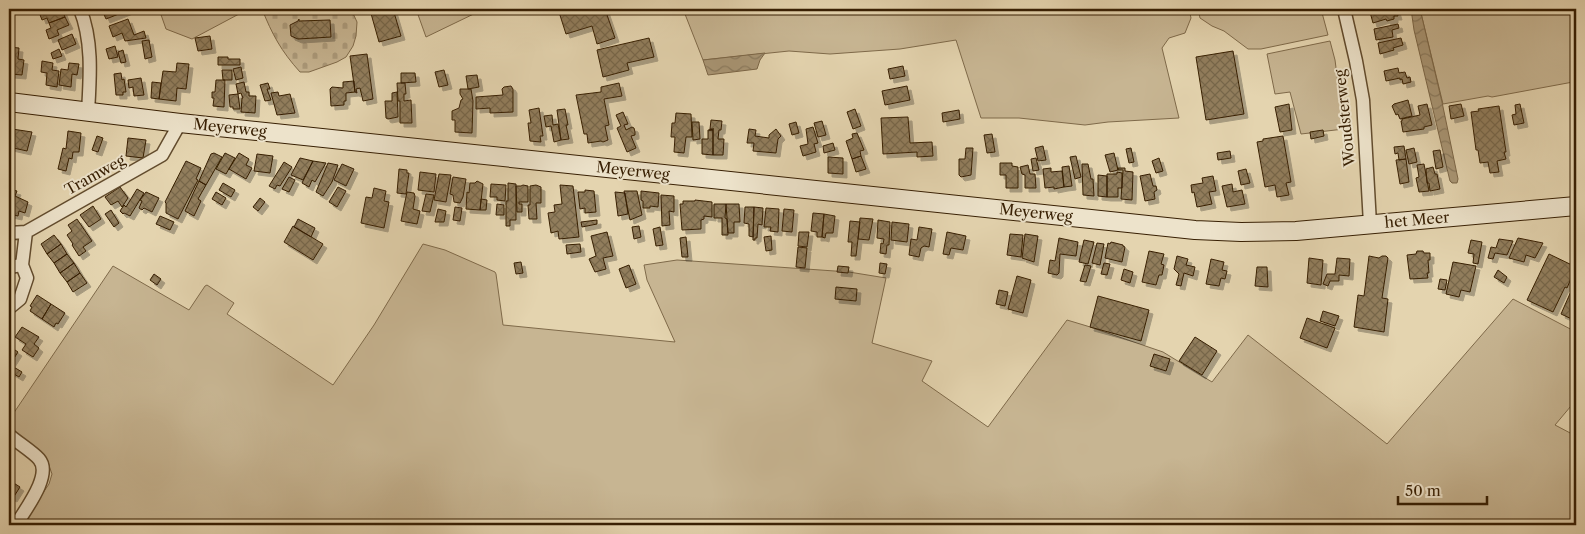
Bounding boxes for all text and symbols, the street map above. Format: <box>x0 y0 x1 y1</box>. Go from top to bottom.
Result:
street label: Woudsterweg <box>1330 68 1359 169</box>
street label: Meyerweg <box>192 114 268 141</box>
street label: Tramweg <box>61 150 128 199</box>
street label: Meyerweg <box>595 157 671 184</box>
street label: Meyerweg <box>998 199 1074 226</box>
street label: het Meer <box>1384 207 1451 232</box>
scale bar <box>1398 474 1486 506</box>
text: 50 m <box>1405 481 1441 500</box>

